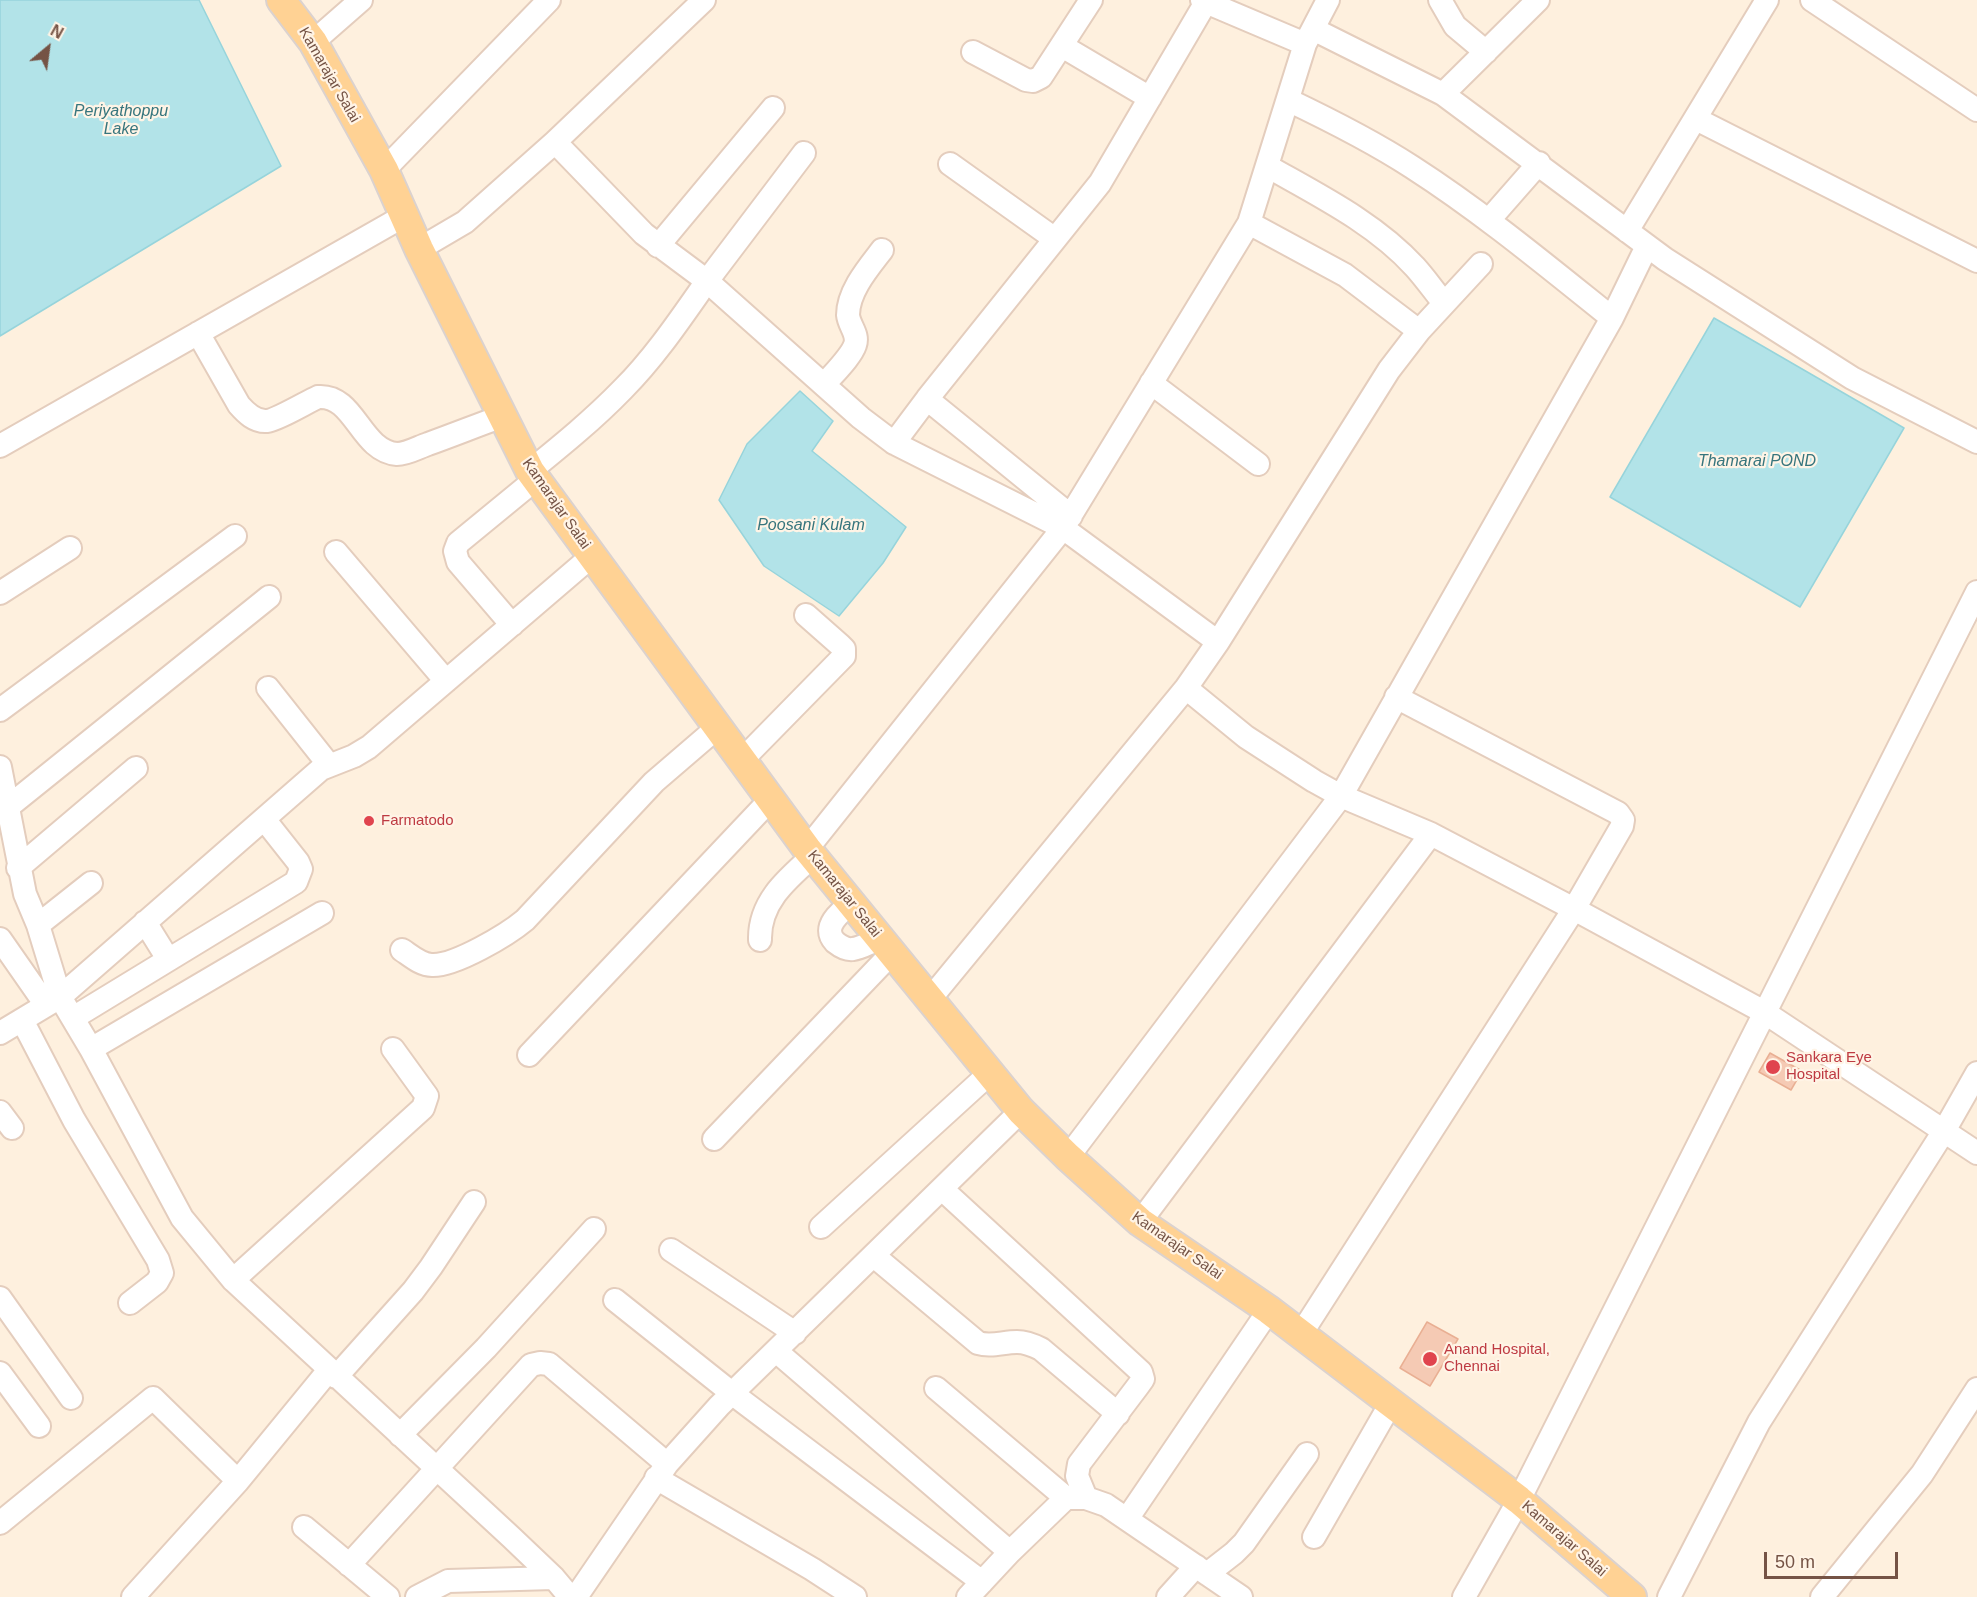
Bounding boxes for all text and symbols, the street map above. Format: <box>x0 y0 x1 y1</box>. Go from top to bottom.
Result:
north arrow <box>18 18 78 78</box>
text: N <box>48 22 66 42</box>
street label: Kamarajar Salai <box>295 24 363 126</box>
water label: Periyathoppu Lake <box>74 102 168 140</box>
water label: Thamarai POND <box>1698 452 1816 472</box>
street label: Kamarajar Salai <box>518 455 594 553</box>
water label: Poosani Kulam <box>757 516 865 536</box>
place label: Farmatodo <box>381 812 454 830</box>
marker: Farmatodo <box>362 814 376 828</box>
street label: Kamarajar Salai <box>803 847 885 941</box>
place label: Sankara Eye Hospital <box>1786 1049 1872 1084</box>
marker: Sankara Eye Hospital <box>1764 1058 1782 1076</box>
street label: Kamarajar Salai <box>1128 1208 1226 1284</box>
place label: Anand Hospital, Chennai <box>1444 1341 1550 1376</box>
marker: Anand Hospital, Chennai <box>1421 1350 1439 1368</box>
street label: Kamarajar Salai <box>1518 1497 1610 1581</box>
scale bar <box>1767 1540 1900 1578</box>
text: 50 m <box>1775 1552 1815 1572</box>

